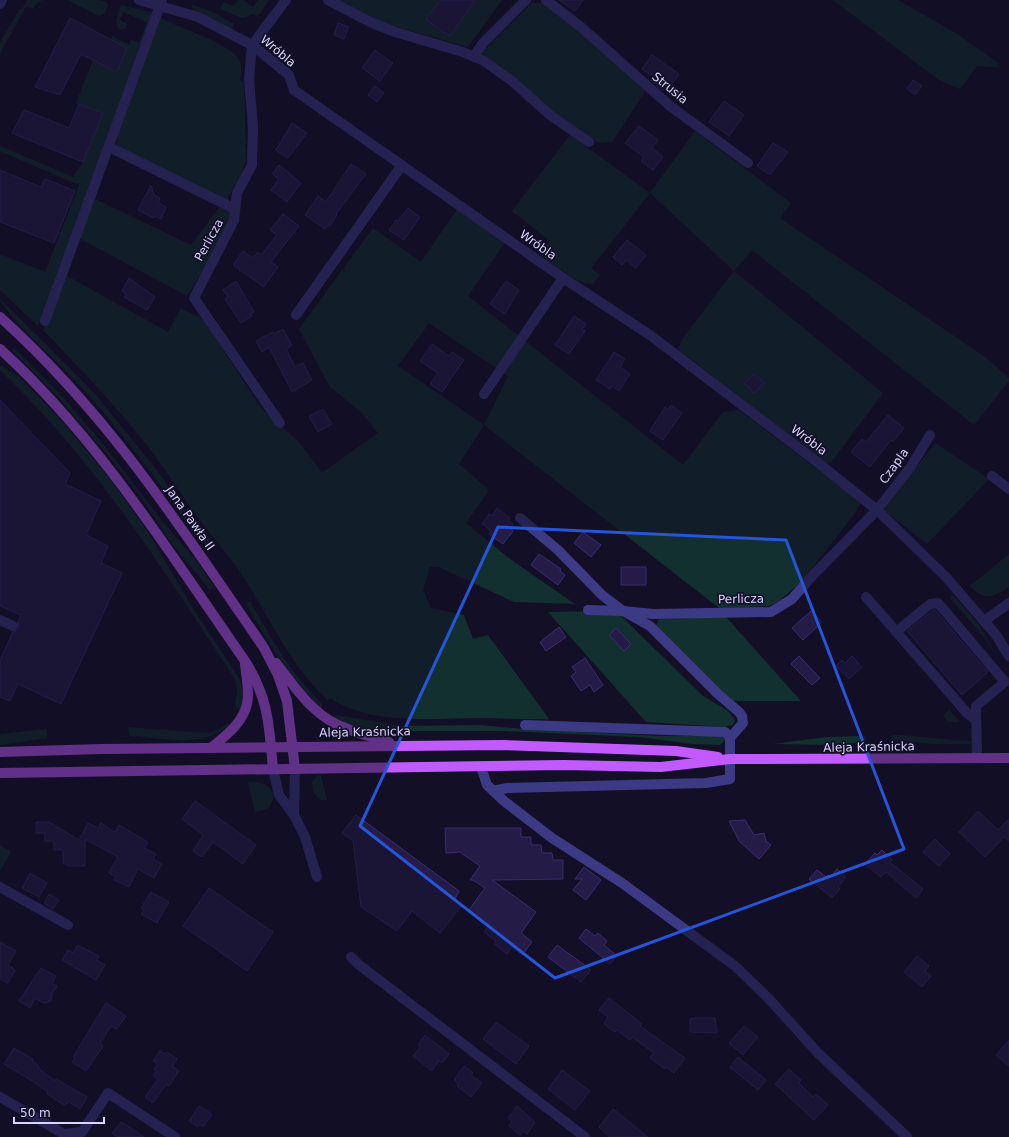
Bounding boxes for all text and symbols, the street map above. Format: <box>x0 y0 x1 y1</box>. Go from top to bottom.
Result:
street label: Wróbla <box>258 32 298 70</box>
street label: Strusia <box>649 69 691 107</box>
street label: Perlicza <box>192 216 226 264</box>
street label: Wróbla <box>517 227 559 263</box>
street label: Wróbla <box>788 422 830 458</box>
street label: Czapla <box>876 446 912 486</box>
street label: Jana Pawła II <box>162 482 217 553</box>
street label: Perlicza <box>718 592 764 606</box>
street label: Aleja Kraśnicka <box>319 724 411 740</box>
street label: Aleja Kraśnicka <box>823 739 915 755</box>
scale bar <box>14 1099 104 1125</box>
text: 50 m <box>20 1106 51 1120</box>

